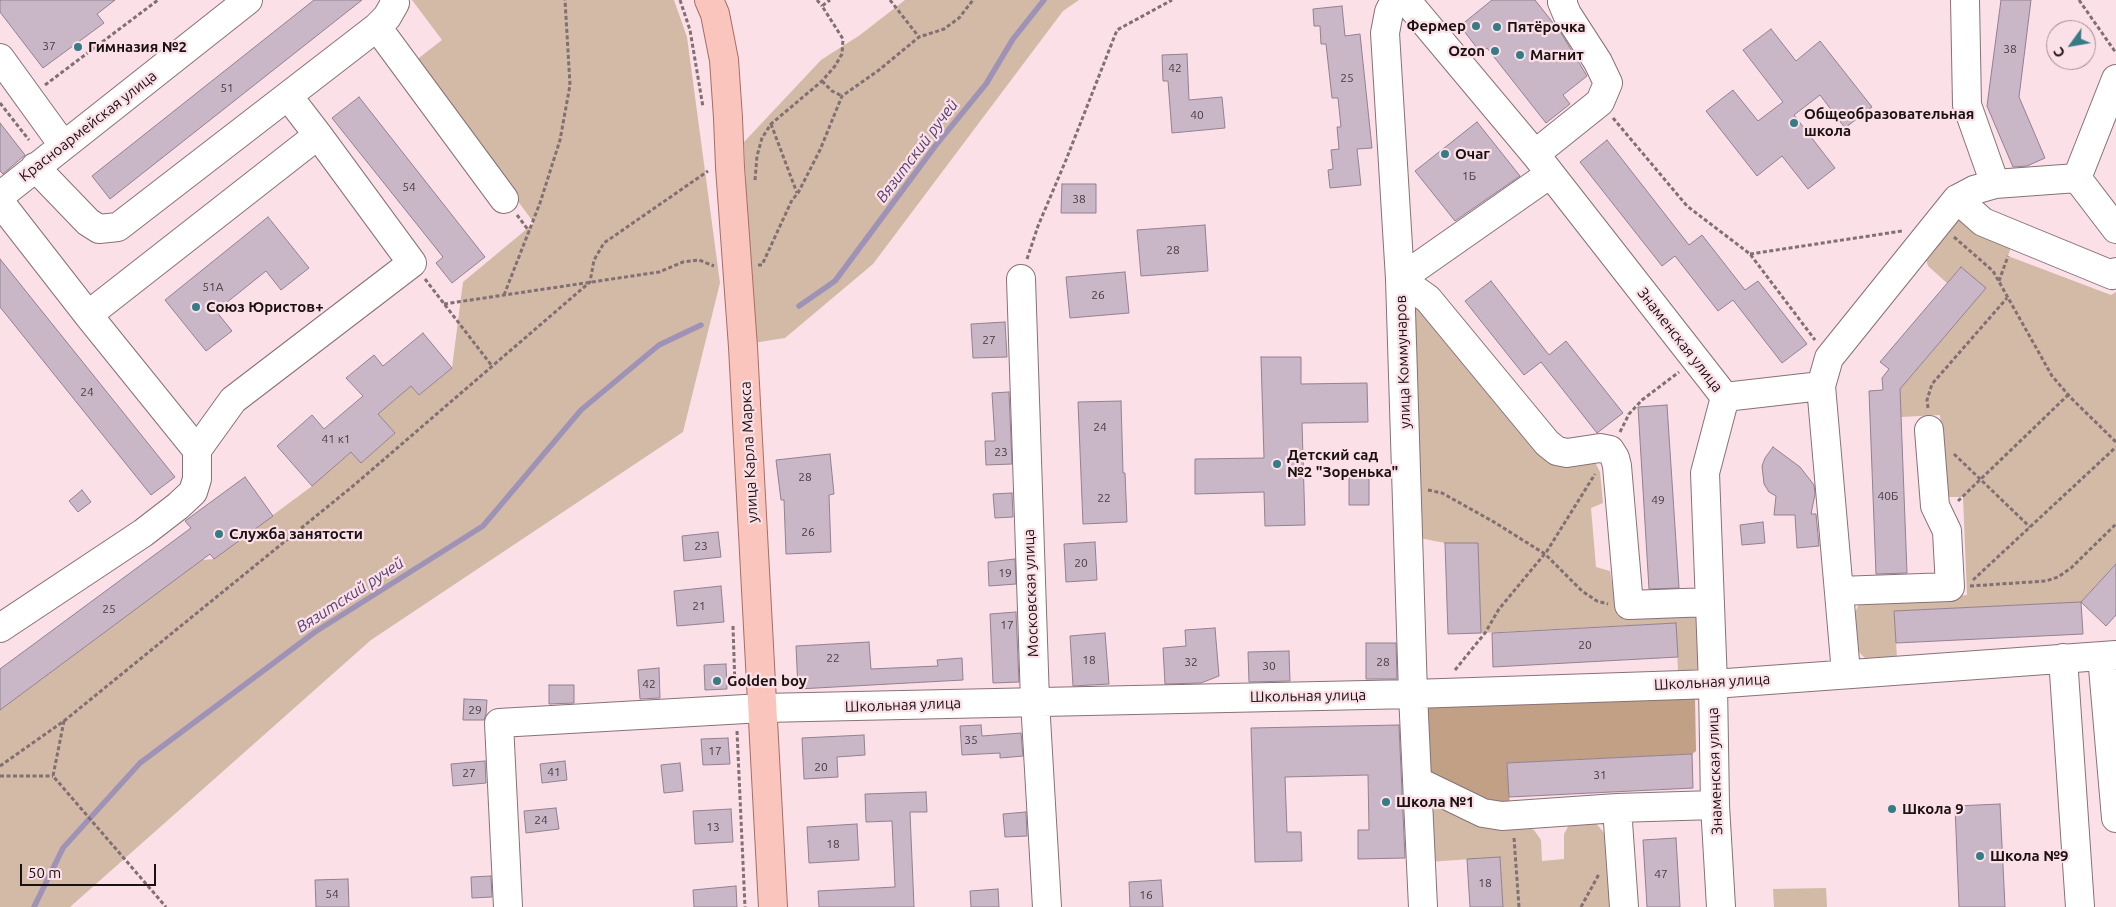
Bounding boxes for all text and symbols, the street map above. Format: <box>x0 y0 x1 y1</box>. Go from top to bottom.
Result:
place label: Фермер <box>1406 17 1466 35</box>
place label: Пятёрочка <box>1507 18 1586 36</box>
marker: Фермер <box>1470 20 1482 32</box>
north arrow <box>2046 20 2096 70</box>
marker: Пятёрочка <box>1491 21 1503 33</box>
place label: Гимназия №2 <box>88 38 187 56</box>
house number: 37 <box>42 39 56 53</box>
marker: Гимназия №2 <box>72 41 84 53</box>
place label: Ozon <box>1448 42 1485 60</box>
house number: 38 <box>2003 42 2017 56</box>
text: С <box>2050 44 2068 60</box>
marker: Ozon <box>1489 45 1501 57</box>
place label: Магнит <box>1530 46 1584 64</box>
marker: Магнит <box>1514 49 1526 61</box>
house number: 42 <box>1168 61 1182 75</box>
street label: Красноармейская улица <box>16 67 160 185</box>
house number: 25 <box>1340 71 1354 85</box>
house number: 51 <box>220 81 234 95</box>
water label: Вязитский ручей <box>872 96 962 206</box>
place label: Общеобразовательная школа <box>1804 105 1974 140</box>
house number: 40 <box>1190 108 1204 122</box>
marker: Общеобразовательная школа <box>1788 117 1800 129</box>
place label: Очаг <box>1455 145 1490 163</box>
marker: Очаг <box>1439 148 1451 160</box>
house number: 1Б <box>1462 169 1476 183</box>
house number: 54 <box>402 180 416 194</box>
house number: 38 <box>1072 192 1086 206</box>
house number: 28 <box>1166 243 1180 257</box>
house number: 51А <box>202 280 224 294</box>
street label: Знаменская улица <box>1634 284 1726 396</box>
house number: 26 <box>1091 288 1105 302</box>
street label: улица Коммунаров <box>1392 295 1414 429</box>
place label: Союз Юристов+ <box>206 298 324 316</box>
marker: Союз Юристов+ <box>190 301 202 313</box>
house number: 27 <box>982 333 996 347</box>
street label: улица Карла Маркса <box>736 381 762 523</box>
house number: 24 <box>80 385 94 399</box>
house number: 24 <box>1093 420 1107 434</box>
house number: 41 к1 <box>321 432 351 446</box>
house number: 23 <box>994 445 1008 459</box>
place label: Детский сад №2 "Зоренька" <box>1287 446 1398 481</box>
marker: Детский сад №2 "Зоренька" <box>1271 458 1283 470</box>
house number: 28 <box>798 470 812 484</box>
house number: 40Б <box>1878 489 1898 503</box>
house number: 22 <box>1097 491 1111 505</box>
house number: 49 <box>1651 493 1665 507</box>
place label: Служба занятости <box>229 525 363 543</box>
house number: 26 <box>801 525 815 539</box>
marker: Служба занятости <box>213 528 225 540</box>
street label: Московская улица <box>1020 529 1042 657</box>
house number: 23 <box>694 539 708 553</box>
water label: Вязитский ручей <box>293 553 407 637</box>
house number: 20 <box>1074 556 1088 570</box>
house number: 19 <box>998 566 1012 580</box>
house number: 21 <box>692 599 706 613</box>
house number: 25 <box>102 602 116 616</box>
house number: 17 <box>1000 618 1014 632</box>
house number: 20 <box>1578 638 1592 652</box>
house number: 22 <box>826 651 840 665</box>
house number: 18 <box>1082 653 1096 667</box>
house number: 32 <box>1184 655 1198 669</box>
house number: 28 <box>1376 655 1390 669</box>
house number: 30 <box>1262 659 1276 673</box>
street label: Школьная улица <box>1653 670 1771 694</box>
place label: Golden boy <box>727 672 807 690</box>
marker: Golden boy <box>711 675 723 687</box>
house number: 42 <box>642 677 656 691</box>
street label: Школьная улица <box>1250 686 1366 706</box>
street label: Школьная улица <box>845 694 961 716</box>
house number: 29 <box>468 703 482 717</box>
street label: Знаменская улица <box>1704 707 1726 835</box>
house number: 35 <box>964 733 978 747</box>
house number: 17 <box>708 744 722 758</box>
house number: 20 <box>814 760 828 774</box>
house number: 41 <box>547 765 561 779</box>
house number: 27 <box>462 766 476 780</box>
house number: 31 <box>1593 768 1607 782</box>
place label: Школа №1 <box>1396 793 1474 811</box>
marker: Школа №1 <box>1380 796 1392 808</box>
place label: Школа 9 <box>1902 800 1964 818</box>
marker: Школа 9 <box>1886 803 1898 815</box>
house number: 24 <box>534 813 548 827</box>
house number: 13 <box>706 820 720 834</box>
house number: 18 <box>826 837 840 851</box>
place label: Школа №9 <box>1990 847 2068 865</box>
marker: Школа №9 <box>1974 850 1986 862</box>
scale bar <box>22 854 159 886</box>
text: 50 m <box>28 864 61 881</box>
house number: 47 <box>1654 867 1668 881</box>
house number: 18 <box>1478 876 1492 890</box>
house number: 54 <box>325 887 339 901</box>
house number: 16 <box>1139 888 1153 902</box>

